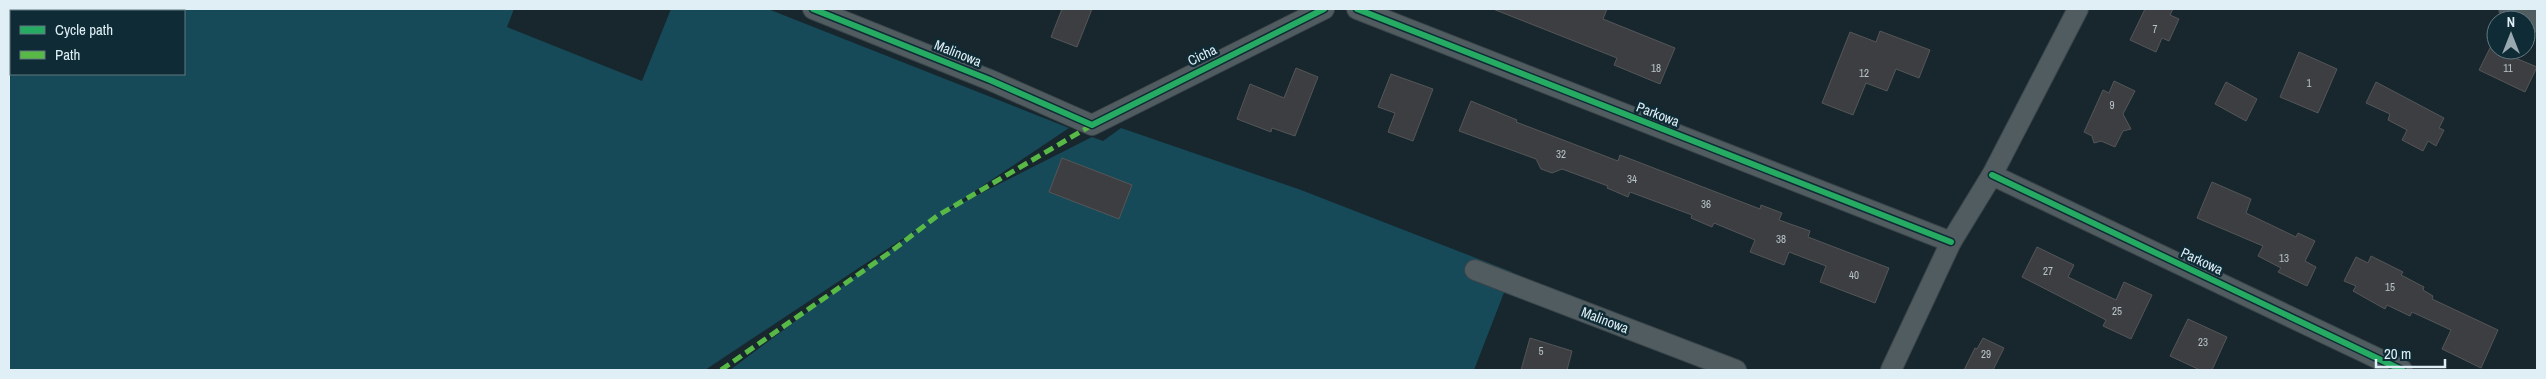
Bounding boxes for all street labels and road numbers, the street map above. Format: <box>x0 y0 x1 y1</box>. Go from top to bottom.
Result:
street label: Malinowa <box>932 35 985 71</box>
street label: Cicha <box>1185 40 1220 70</box>
street label: Parkowa <box>1634 98 1683 131</box>
street label: Parkowa <box>2178 243 2227 279</box>
street label: Malinowa <box>1579 303 1632 337</box>

